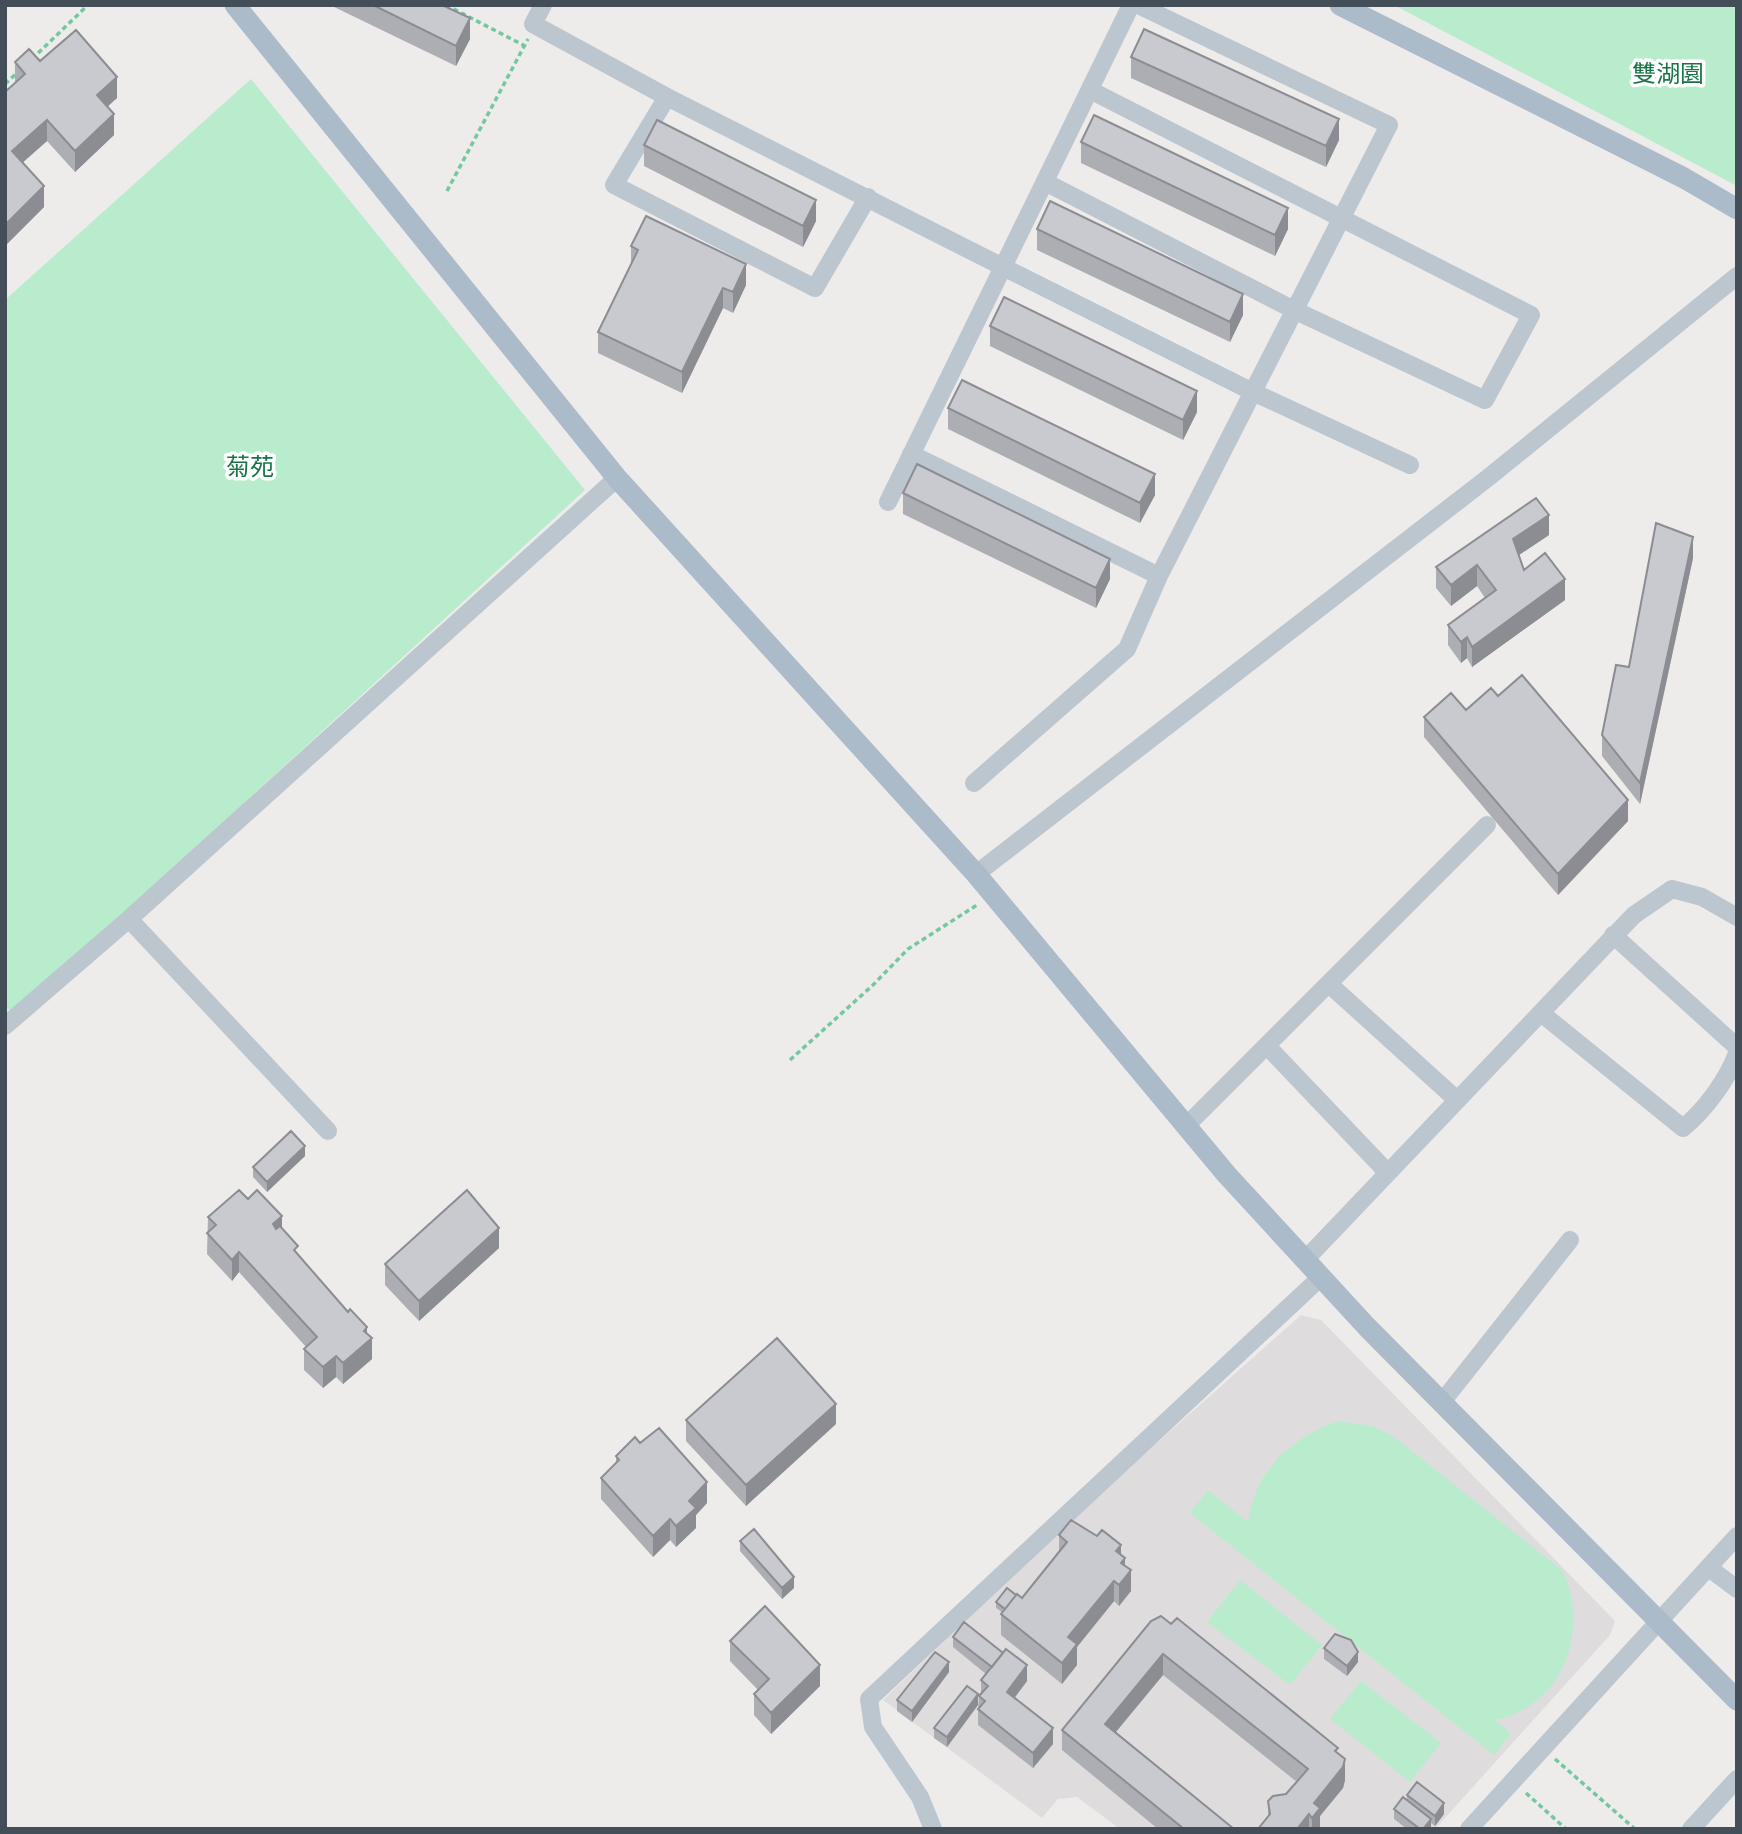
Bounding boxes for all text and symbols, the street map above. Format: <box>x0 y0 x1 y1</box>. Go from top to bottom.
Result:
park label: 雙湖園 <box>1632 58 1704 87</box>
park label: 菊苑 <box>226 451 274 480</box>

